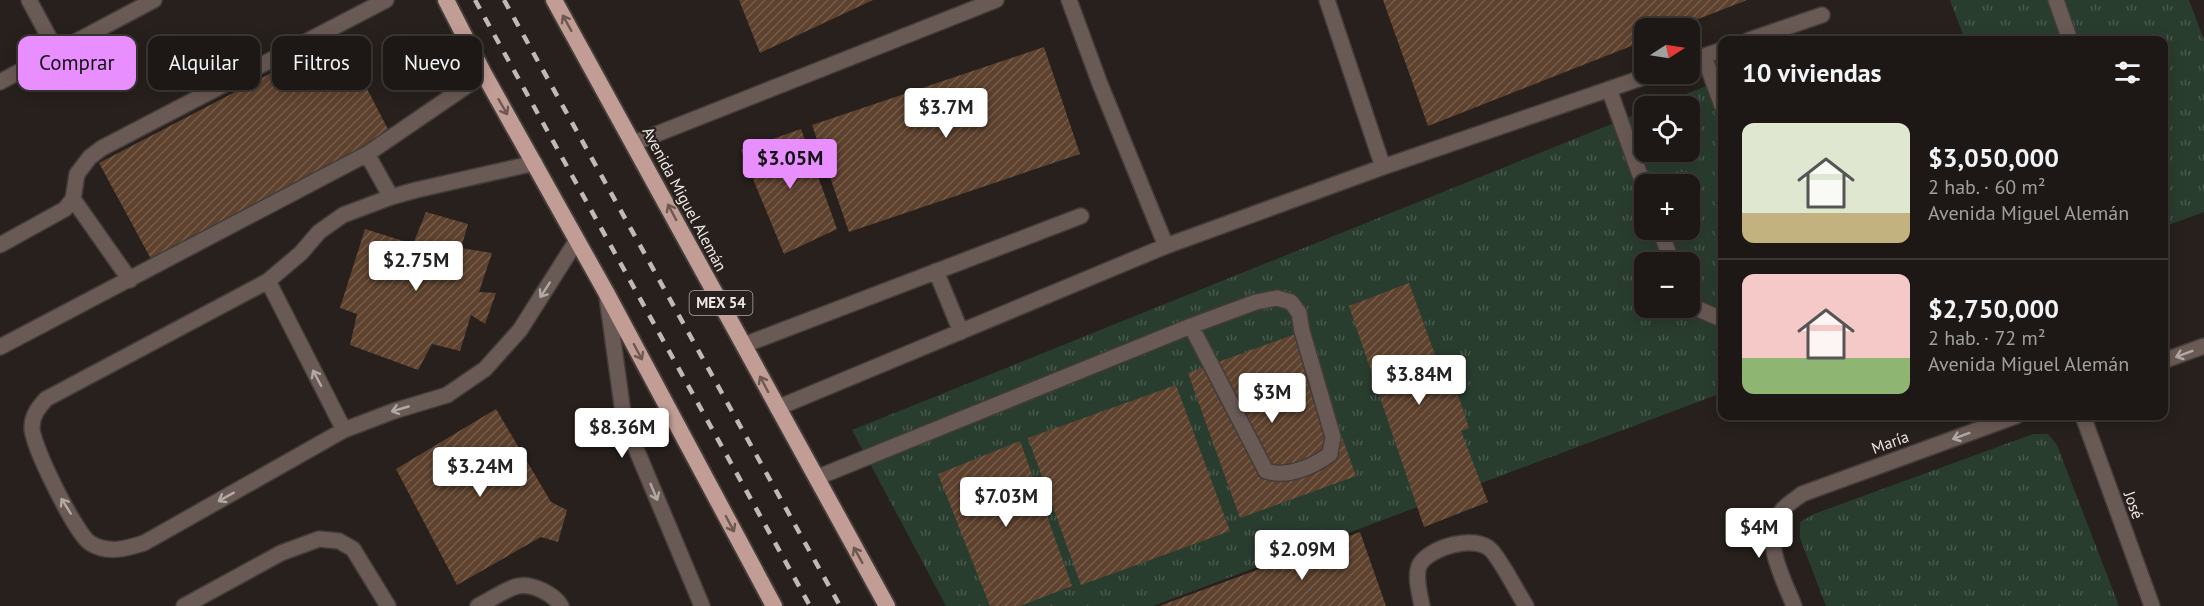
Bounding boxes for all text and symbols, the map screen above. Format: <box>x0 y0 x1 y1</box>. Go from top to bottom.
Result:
one-way arrow <box>561 15 573 32</box>
north arrow <box>1634 18 1700 84</box>
map controls <box>1634 18 1700 318</box>
chip: Comprar <box>18 36 136 90</box>
chip: Alquilar <box>148 36 260 90</box>
chip: Filtros <box>272 36 371 90</box>
chip: Nuevo <box>383 36 482 90</box>
text: 10 viviendas <box>1742 56 1882 89</box>
icon: filters <box>2111 56 2144 89</box>
pin: $3.7M <box>904 88 988 139</box>
text: $3.7M <box>919 94 973 120</box>
button: locate <box>1634 96 1700 162</box>
one-way arrow <box>498 98 509 116</box>
street label: Avenida Miguel Alemán <box>638 123 732 275</box>
pin: $3.05M <box>741 139 839 190</box>
text: $3,050,000 <box>1928 141 2059 174</box>
text: $3.05M <box>757 145 823 171</box>
icon: home <box>1790 147 1862 219</box>
button: + <box>1634 174 1700 240</box>
text: 2 hab. · 60 m² <box>1928 174 2046 200</box>
text: Avenida Miguel Alemán <box>1928 200 2129 226</box>
one-way arrow <box>666 204 677 222</box>
pin: $2.75M <box>367 241 465 292</box>
text: $2.75M <box>383 247 449 273</box>
button: − <box>1634 252 1700 318</box>
one-way arrow <box>539 281 552 298</box>
road number: MEX 54 <box>690 291 752 315</box>
text: $2,750,000 <box>1928 292 2059 325</box>
icon: home <box>1790 298 1862 370</box>
text: 2 hab. · 72 m² <box>1928 325 2046 351</box>
one-way arrow <box>633 342 644 360</box>
one-way arrow <box>2175 349 2193 360</box>
text: Avenida Miguel Alemán <box>1928 351 2129 377</box>
pin: $3.84M <box>1370 355 1468 406</box>
text: $3.84M <box>1386 361 1452 387</box>
one-way arrow <box>311 370 323 388</box>
pin: $3M <box>1243 373 1301 424</box>
one-way arrow <box>758 376 770 393</box>
text: $3M <box>1253 379 1291 405</box>
one-way arrow <box>391 404 410 416</box>
pin: $8.36M <box>573 408 671 459</box>
text: $8.36M <box>589 414 655 440</box>
street label: María <box>1869 426 1911 458</box>
one-way arrow <box>1952 431 1971 442</box>
pin: $3.24M <box>431 447 529 498</box>
text: $3.24M <box>447 453 513 479</box>
pin: $7.03M <box>957 477 1055 528</box>
one-way arrow <box>649 483 661 501</box>
text: $7.03M <box>974 483 1038 509</box>
street label: José <box>2119 487 2148 522</box>
one-way arrow <box>218 491 235 503</box>
one-way arrow <box>59 498 71 515</box>
pin: $4M <box>1730 508 1788 559</box>
one-way arrow <box>725 514 736 532</box>
text: $4M <box>1740 514 1778 540</box>
pin: $2.09M <box>1253 530 1351 581</box>
text: $2.09M <box>1269 536 1335 562</box>
one-way arrow <box>852 547 864 564</box>

